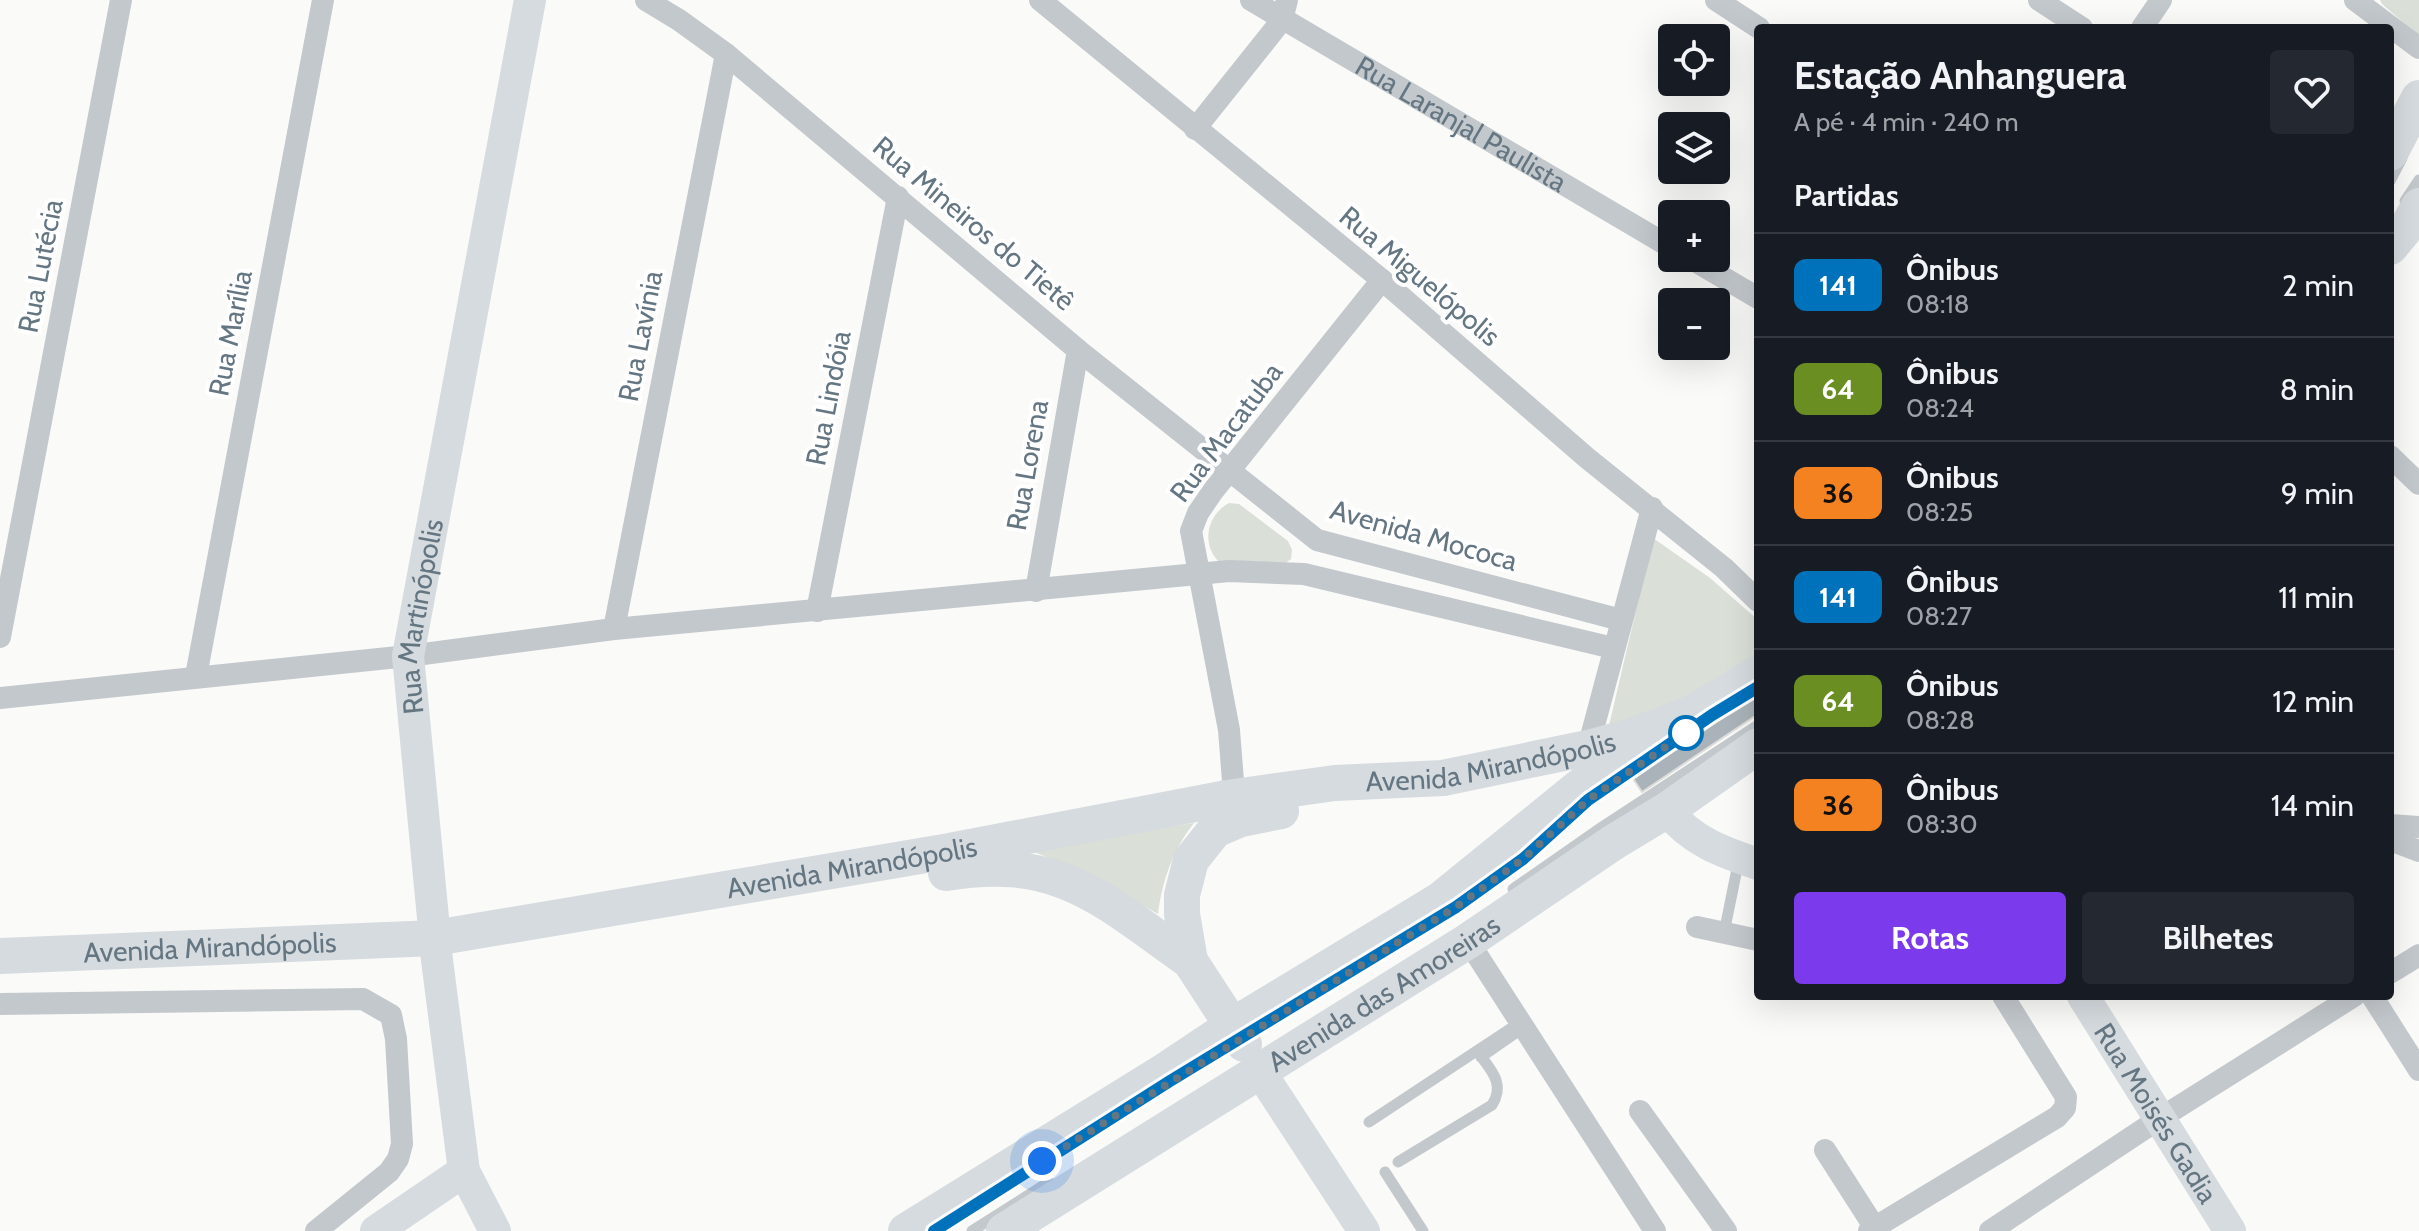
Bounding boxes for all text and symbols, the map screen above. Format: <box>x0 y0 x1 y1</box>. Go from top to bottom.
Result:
map controls <box>1658 24 1730 360</box>
button: locate <box>1658 24 1730 96</box>
street label: Rua Laranjal Paulista <box>1349 48 1573 200</box>
button: heart <box>2270 50 2354 134</box>
text: Estação Anhanguera <box>1794 52 2126 99</box>
text: A pé · 4 min · 240 m <box>1794 106 2019 138</box>
button: layers <box>1658 112 1730 184</box>
street label: Rua Mineiros do Tietê <box>866 129 1082 317</box>
text: Partidas <box>1794 177 1899 214</box>
street label: Rua Lutécia <box>10 196 70 336</box>
street label: Rua Miguelópolis <box>1333 199 1507 353</box>
button: + <box>1658 200 1730 272</box>
text: Ônibus <box>1906 251 1999 288</box>
street label: Rua Marília <box>201 267 259 399</box>
street label: Rua Lavínia <box>611 267 669 404</box>
text: 2 min <box>2282 267 2354 304</box>
text: 141 <box>1819 268 1857 302</box>
button: − <box>1658 288 1730 360</box>
text: 08:18 <box>1906 288 1970 320</box>
street label: Rua Lindóia <box>798 327 858 468</box>
street label: Rua Macatuba <box>1162 355 1290 508</box>
text: Ônibus <box>1906 355 1999 392</box>
text: 8 min <box>2280 371 2354 408</box>
text: 64 <box>1821 372 1855 406</box>
text: 08:24 <box>1906 392 1974 424</box>
street label: Rua Lorena <box>999 396 1055 533</box>
text: Ônibus <box>1906 459 1999 496</box>
text: 9 min <box>2281 475 2354 512</box>
text: 36 <box>1823 476 1853 510</box>
street label: Avenida Mococa <box>1327 492 1522 578</box>
text: 08:25 <box>1906 496 1973 528</box>
street label: Rua Martinópolis <box>390 516 450 716</box>
text: Ônibus <box>1906 563 1999 600</box>
text: 11 min <box>2278 579 2354 616</box>
text: 141 <box>1819 580 1857 614</box>
text: 08:27 <box>1906 600 1972 632</box>
text: Ônibus <box>1906 667 1999 704</box>
text: 12 min <box>2272 683 2354 720</box>
text: 64 <box>1821 684 1855 718</box>
text: 08:28 <box>1906 704 1975 736</box>
unlabelled marker <box>1669 716 1703 750</box>
street label: Avenida Mirandópolis <box>1365 724 1619 799</box>
text: Ônibus <box>1906 771 1999 808</box>
text: 14 min <box>2271 787 2354 824</box>
text: 36 <box>1823 788 1853 822</box>
text: 08:30 <box>1906 808 1978 840</box>
street label: Avenida Mirandópolis <box>724 829 980 905</box>
button: Rotas <box>1794 892 2066 984</box>
button: Bilhetes <box>2082 892 2354 984</box>
street label: Avenida das Amoreiras <box>1261 907 1506 1079</box>
street label: Avenida Mirandópolis <box>83 925 337 970</box>
street label: Rua Moisés Gadia <box>2087 1017 2225 1210</box>
your location <box>1022 1141 1062 1181</box>

